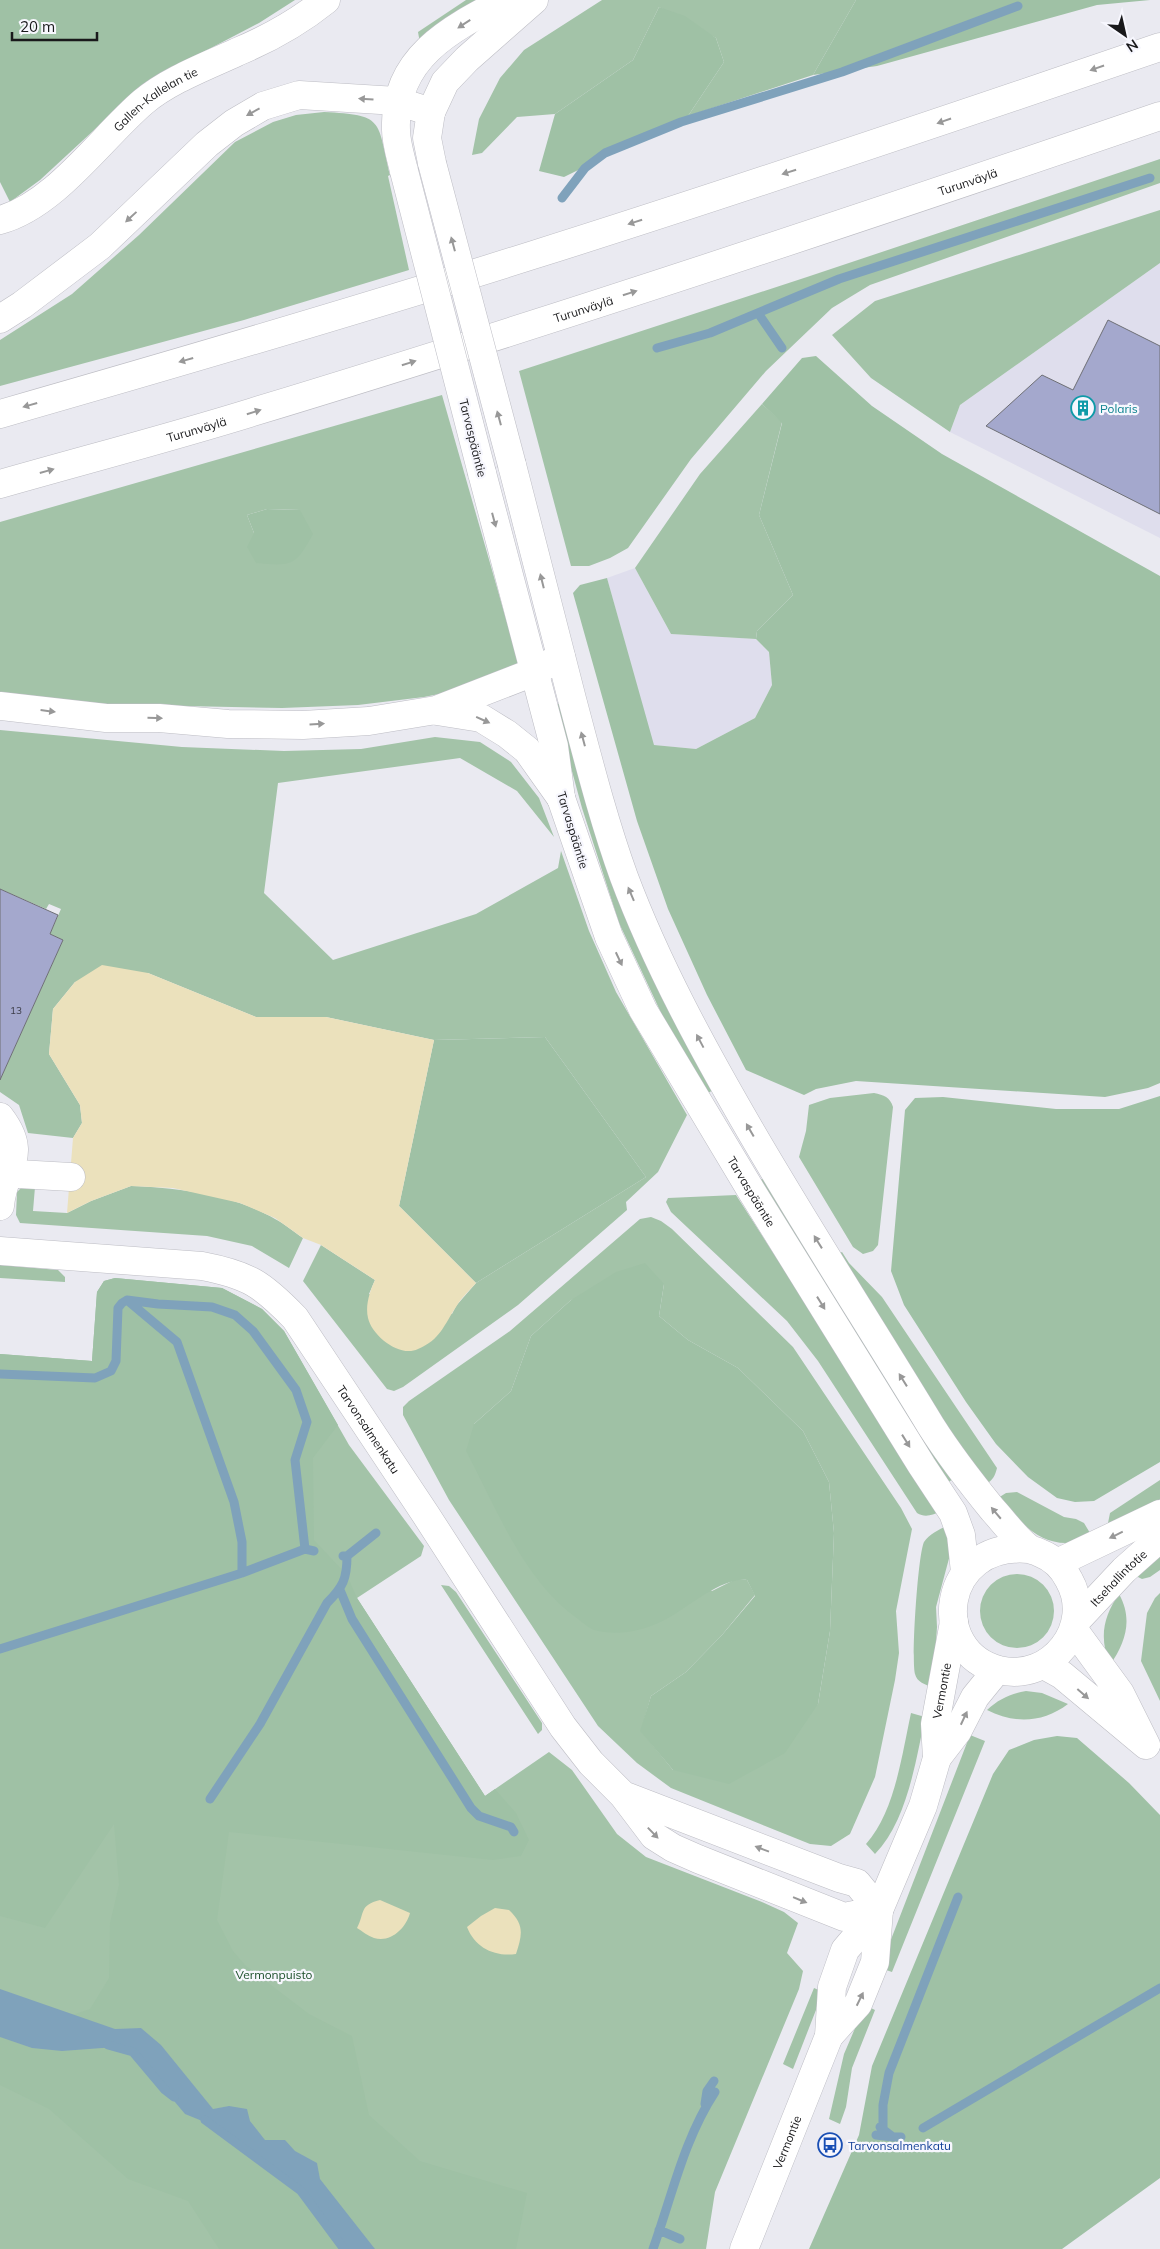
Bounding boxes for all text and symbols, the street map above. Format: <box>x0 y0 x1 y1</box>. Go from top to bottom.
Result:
scale bar <box>12 10 98 42</box>
north arrow <box>1100 10 1150 60</box>
text: 20 m <box>20 17 55 36</box>
one-way arrow <box>457 19 470 29</box>
text: N <box>1123 35 1142 56</box>
street label: Gallen-Kallelan tie <box>110 63 200 134</box>
one-way arrow <box>1090 65 1105 72</box>
one-way arrow <box>358 95 374 103</box>
one-way arrow <box>247 107 260 116</box>
one-way arrow <box>936 118 951 125</box>
street label: Turunväylä <box>936 164 999 198</box>
one-way arrow <box>782 169 797 176</box>
one-way arrow <box>125 211 137 223</box>
one-way arrow <box>627 219 642 226</box>
one-way arrow <box>449 236 457 251</box>
one-way arrow <box>623 289 638 296</box>
street label: Turunväylä <box>552 292 615 325</box>
one-way arrow <box>178 357 193 365</box>
one-way arrow <box>401 359 416 367</box>
building icon: Polaris <box>1070 395 1096 421</box>
street label: Tarvaspääntie <box>456 397 490 479</box>
place label: Polaris <box>1100 401 1138 416</box>
one-way arrow <box>22 402 37 410</box>
one-way arrow <box>246 408 261 416</box>
one-way arrow <box>495 410 503 425</box>
street label: Turunväylä <box>165 413 228 445</box>
one-way arrow <box>39 466 54 474</box>
one-way arrow <box>490 513 498 528</box>
one-way arrow <box>538 574 546 589</box>
one-way arrow <box>41 707 57 715</box>
one-way arrow <box>147 715 163 723</box>
one-way arrow <box>476 717 490 725</box>
one-way arrow <box>309 720 325 728</box>
one-way arrow <box>578 731 586 746</box>
street label: Tarvaspääntie <box>554 790 592 870</box>
one-way arrow <box>627 887 635 901</box>
one-way arrow <box>615 952 623 966</box>
house number: 13 <box>10 1004 22 1017</box>
one-way arrow <box>696 1033 704 1048</box>
one-way arrow <box>745 1123 754 1136</box>
street label: Tarvaspääntie <box>725 1153 779 1229</box>
one-way arrow <box>813 1235 822 1249</box>
one-way arrow <box>816 1296 825 1309</box>
one-way arrow <box>899 1374 908 1387</box>
street label: Tarvonsalmenkatu <box>334 1382 404 1476</box>
one-way arrow <box>902 1435 911 1448</box>
one-way arrow <box>991 1507 1002 1519</box>
one-way arrow <box>1109 1531 1123 1539</box>
street label: Itsehallintotie <box>1087 1546 1150 1609</box>
street label: Vermontie <box>929 1661 954 1720</box>
one-way arrow <box>1077 1688 1089 1699</box>
one-way arrow <box>960 1711 968 1725</box>
one-way arrow <box>647 1827 659 1839</box>
one-way arrow <box>754 1845 769 1852</box>
one-way arrow <box>793 1896 807 1904</box>
park label: Vermonpuisto <box>236 1967 313 1982</box>
one-way arrow <box>856 1992 864 2006</box>
street label: Vermontie <box>769 2113 804 2171</box>
bus stop icon: Tarvonsalmenkatu <box>817 2132 843 2158</box>
place label: Tarvonsalmenkatu <box>848 2138 951 2153</box>

